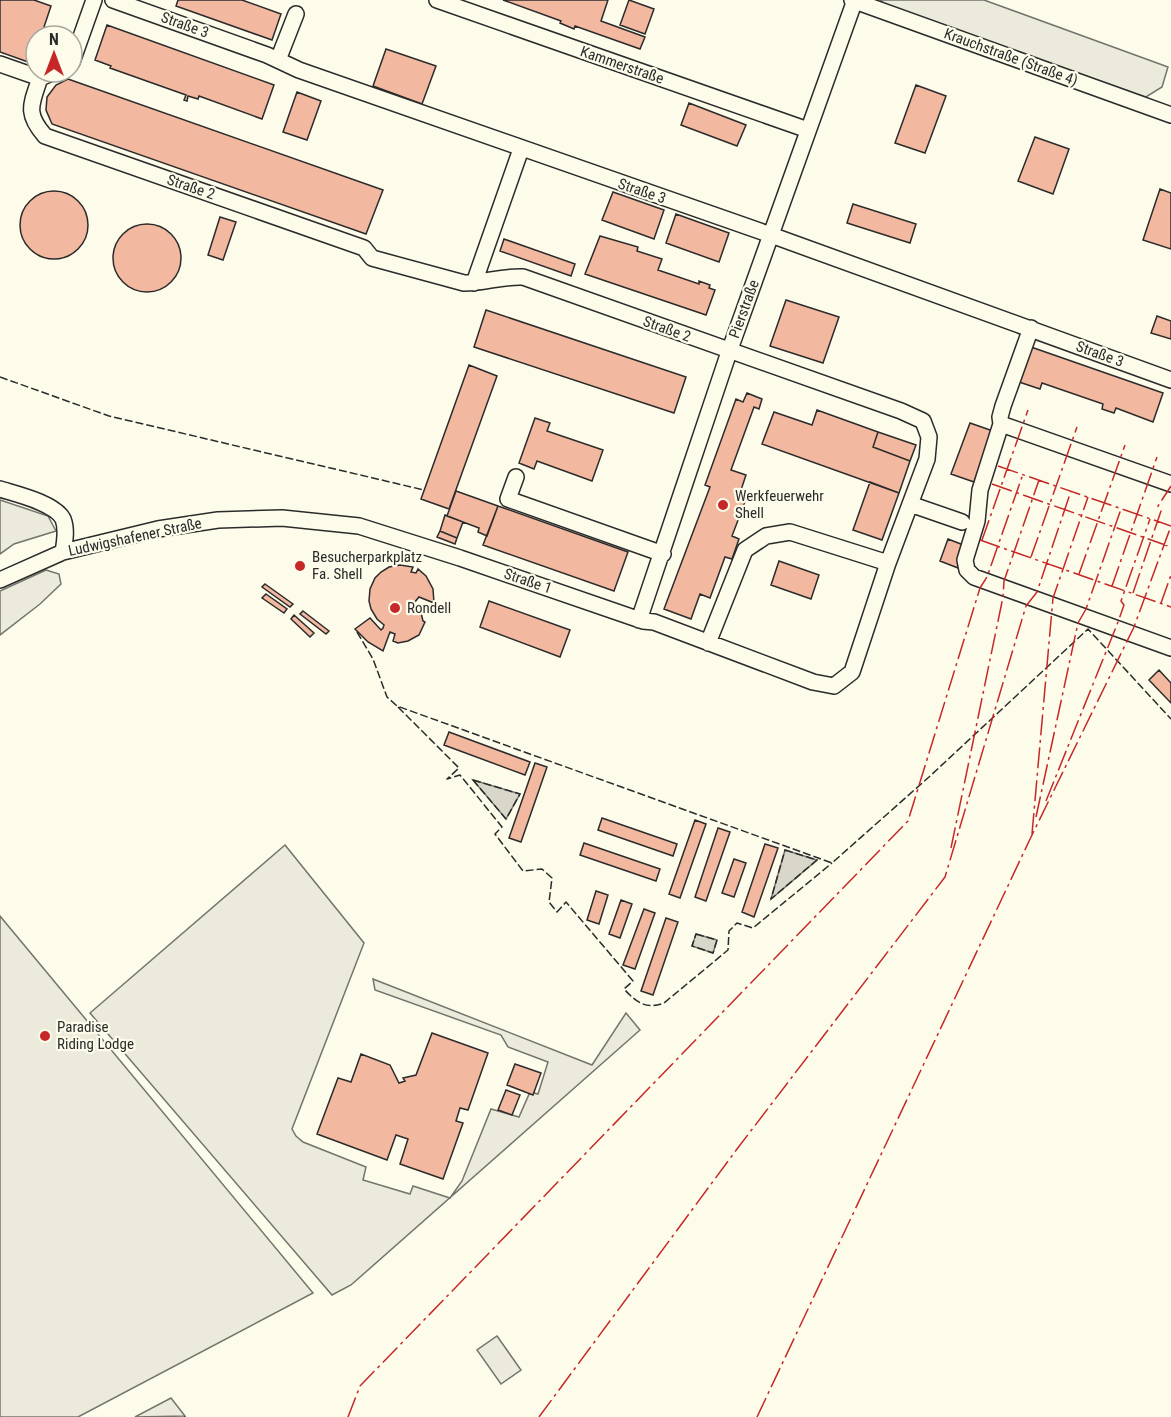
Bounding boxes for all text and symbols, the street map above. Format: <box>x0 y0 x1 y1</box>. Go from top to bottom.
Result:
street label: Straße 3 <box>159 8 211 42</box>
north arrow <box>24 24 84 84</box>
street label: Krauchstraße (Straße 4) <box>942 24 1080 90</box>
text: N <box>49 30 59 49</box>
street label: Kammerstraße <box>578 42 666 88</box>
street label: Straße 2 <box>165 170 217 204</box>
street label: Straße 3 <box>616 174 668 208</box>
street label: Pierstraße <box>725 277 763 341</box>
street label: Straße 2 <box>641 312 693 346</box>
street label: Straße 3 <box>1074 337 1126 371</box>
place label: Werkfeuerwehr Shell <box>735 487 824 522</box>
marker: Werkfeuerwehr Shell <box>716 498 730 512</box>
street label: Ludwigshafener Straße <box>67 514 203 560</box>
place label: Besucherparkplatz Fa. Shell <box>312 548 422 583</box>
marker: Besucherparkplatz Fa. Shell <box>293 559 307 573</box>
street label: Straße 1 <box>502 564 554 598</box>
place label: Rondell <box>407 599 451 617</box>
marker: Rondell <box>388 601 402 615</box>
place label: Paradise Riding Lodge <box>57 1018 134 1053</box>
marker: Paradise Riding Lodge <box>38 1029 52 1043</box>

